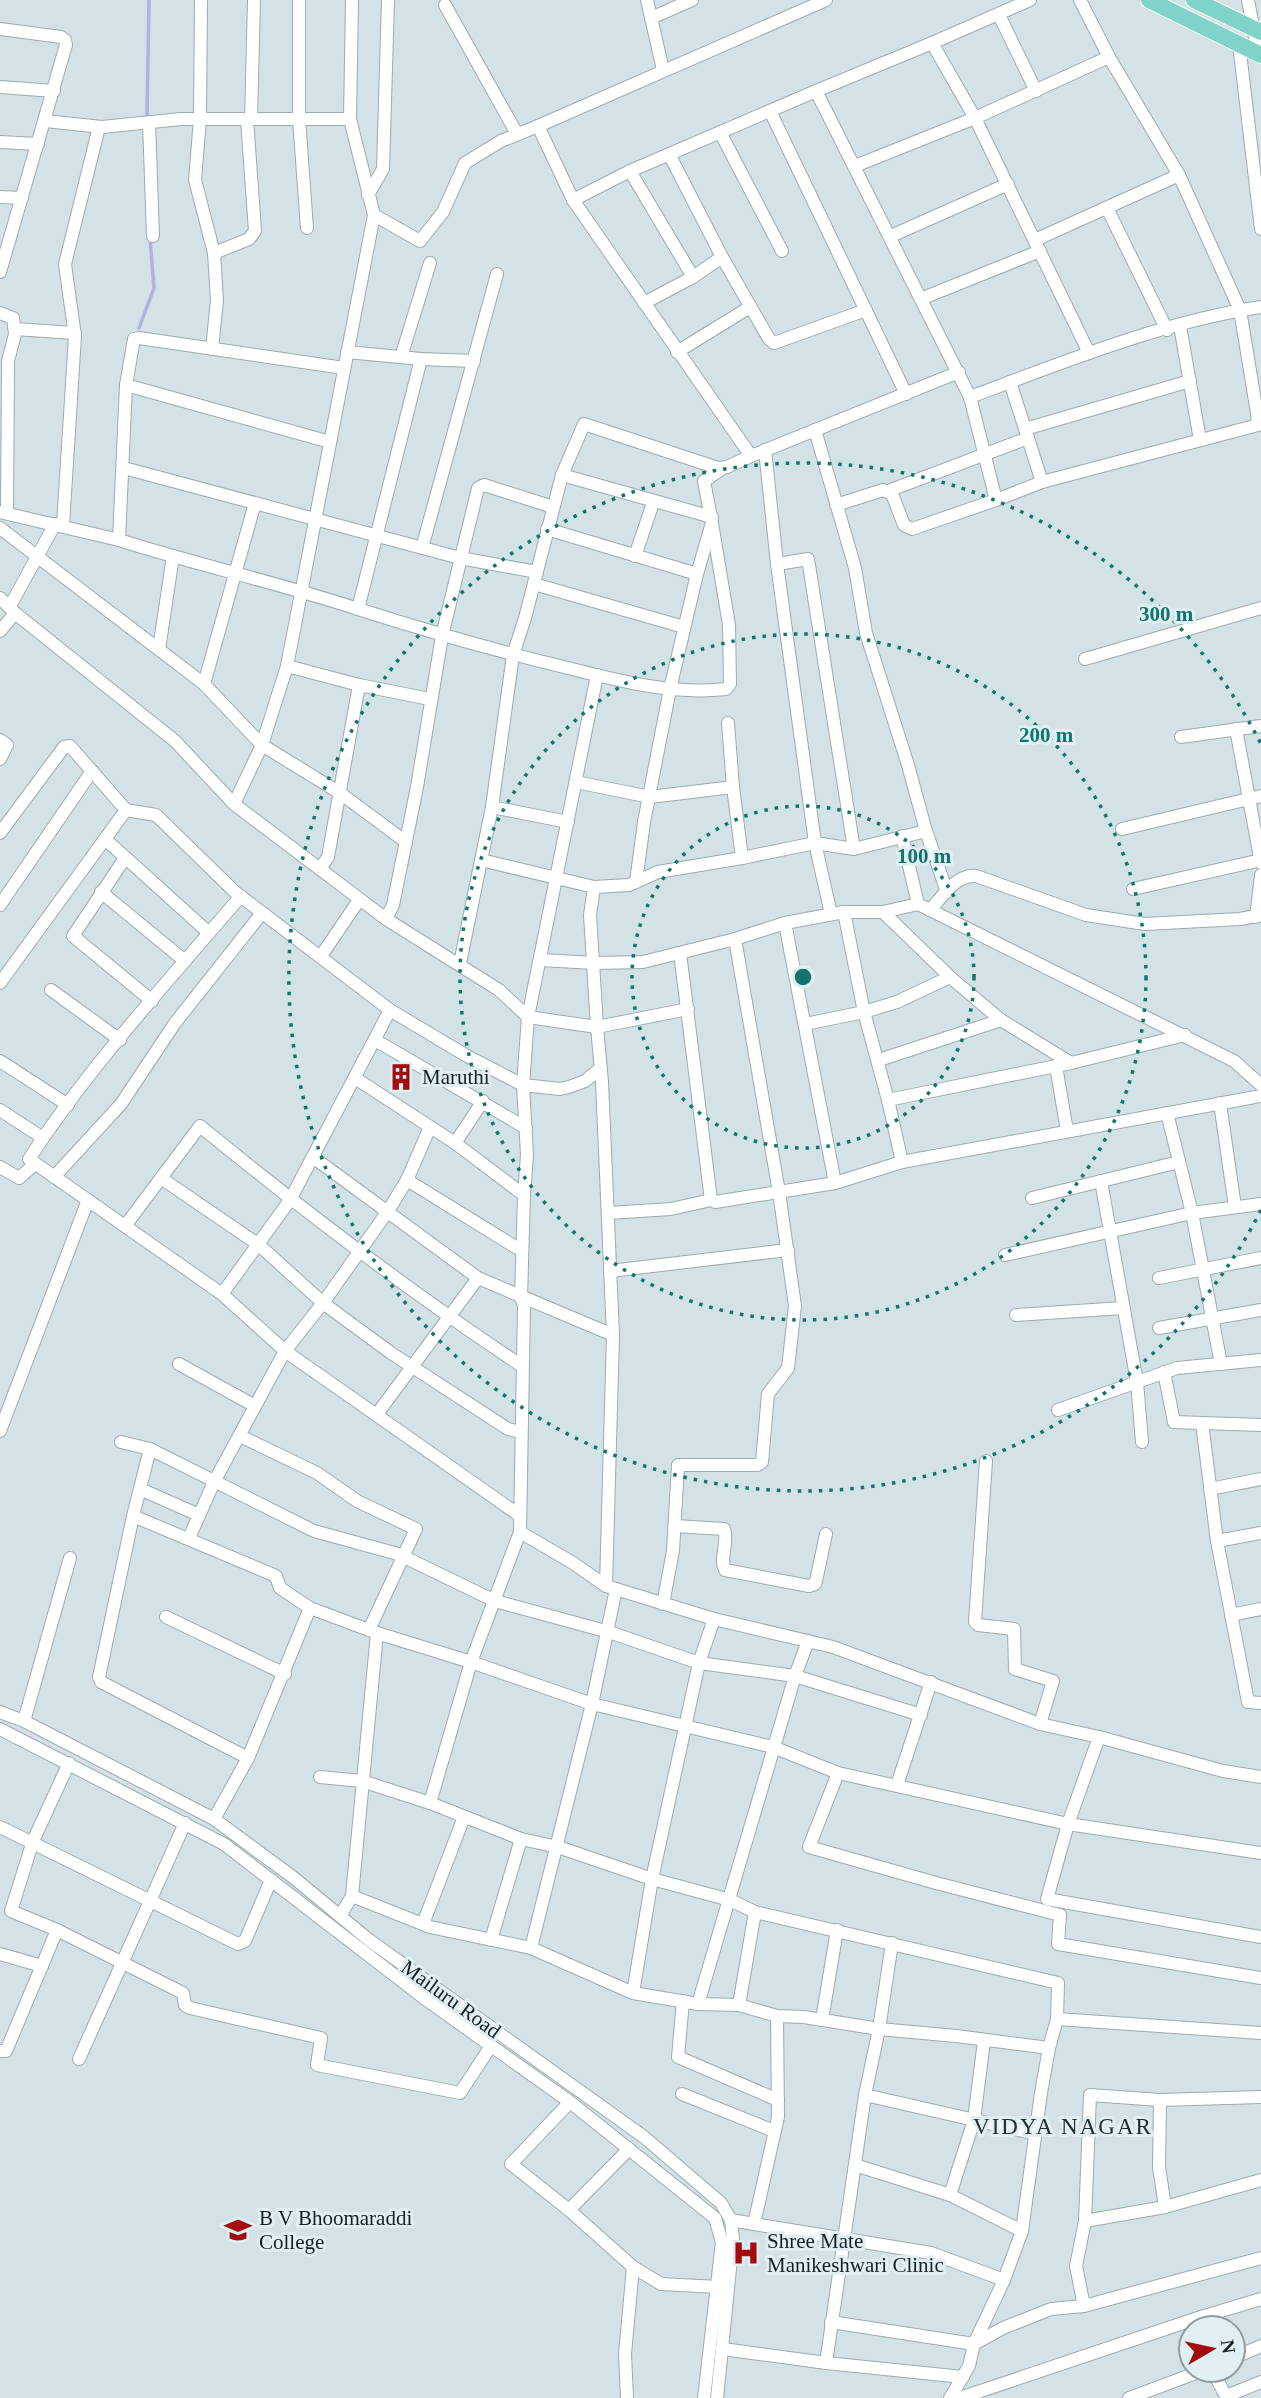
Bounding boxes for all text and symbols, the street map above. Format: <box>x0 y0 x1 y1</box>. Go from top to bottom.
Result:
text: 300 m <box>1139 602 1194 626</box>
text: 200 m <box>1019 723 1074 747</box>
text: 100 m <box>897 844 952 868</box>
centre of rings <box>791 965 815 989</box>
building icon: Maruthi <box>386 1062 416 1092</box>
place label: Maruthi <box>422 1065 490 1089</box>
street label: Mailuru Road <box>397 1955 506 2043</box>
district label: VIDYA NAGAR <box>973 2114 1153 2139</box>
place label: B V Bhoomaraddi College <box>259 2206 412 2254</box>
school or university icon: B V Bhoomaraddi College <box>223 2215 253 2245</box>
place label: Shree Mate Manikeshwari Clinic <box>767 2229 944 2277</box>
hospital icon: Shree Mate Manikeshwari Clinic <box>731 2238 761 2268</box>
north arrow <box>1177 2314 1247 2384</box>
text: N <box>1217 2338 1240 2355</box>

